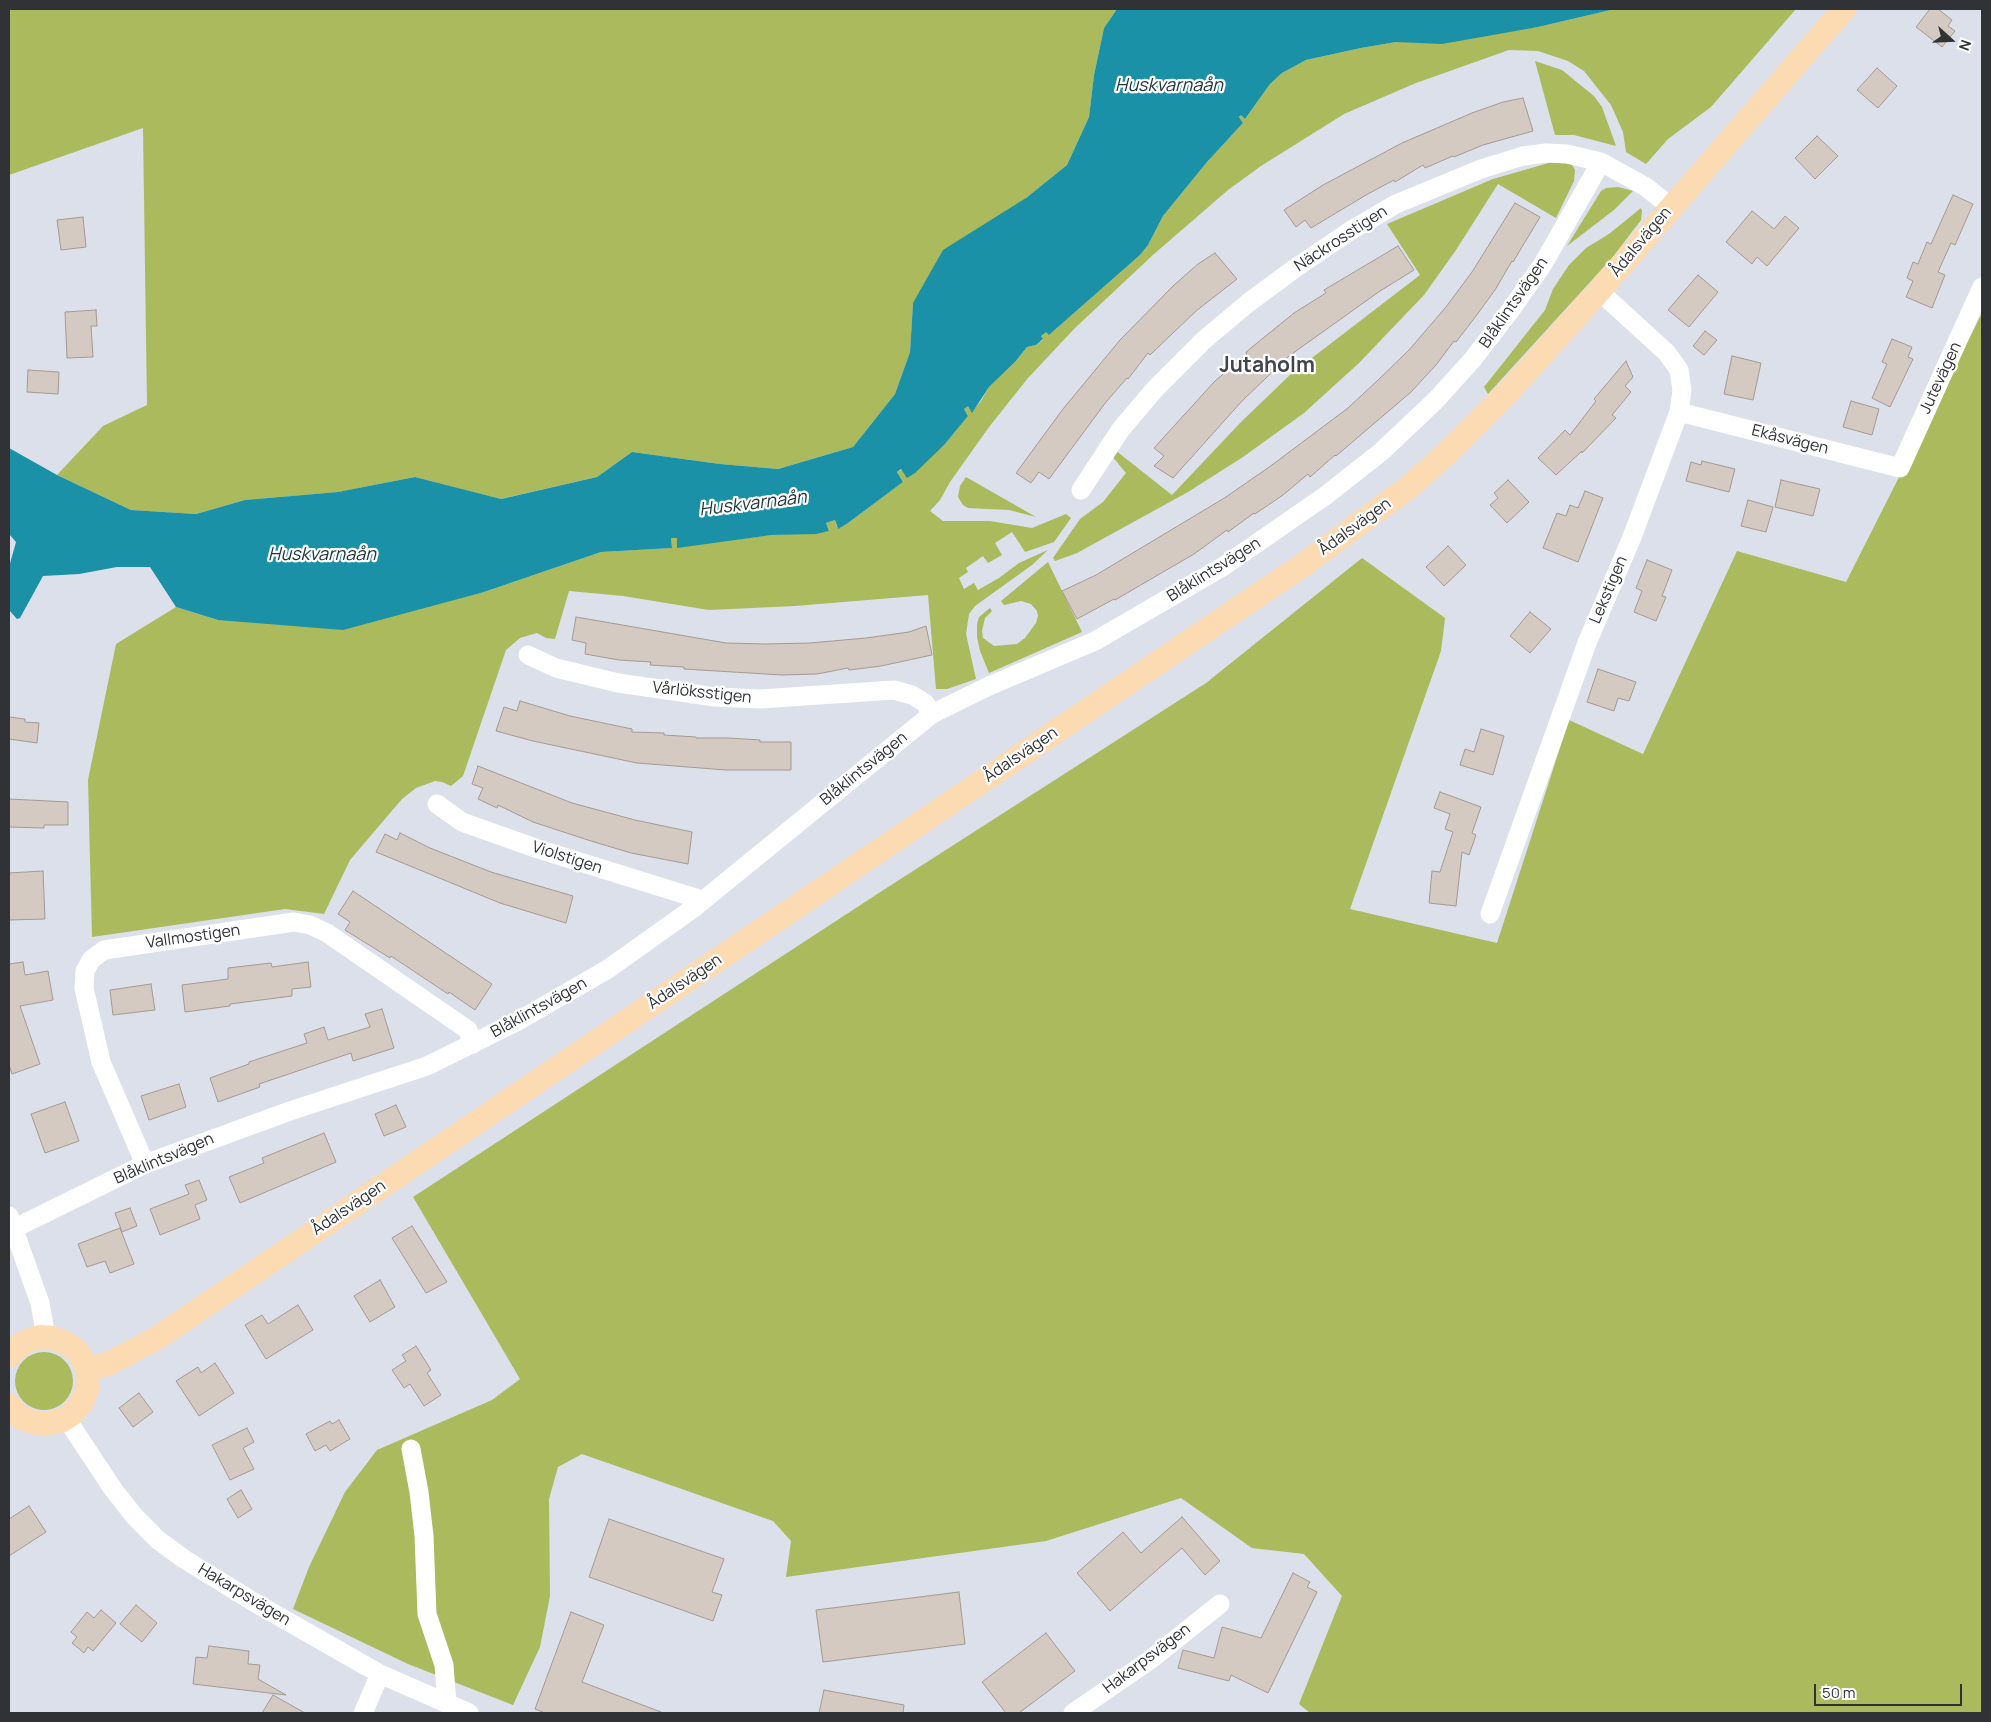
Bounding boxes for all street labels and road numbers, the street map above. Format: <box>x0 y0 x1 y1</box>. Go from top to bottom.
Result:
street label: Näckrosstigen <box>1291 202 1391 276</box>
street label: Ådalsvägen <box>1606 203 1676 281</box>
street label: Blåklintsvägen <box>1476 254 1552 352</box>
street label: Jutevägen <box>1916 339 1966 417</box>
street label: Ekåsvägen <box>1750 421 1830 459</box>
street label: Ådalsvägen <box>1315 494 1395 560</box>
street label: Blåklintsvägen <box>1164 534 1264 606</box>
street label: Lekstigen <box>1586 553 1632 627</box>
street label: Vårlöksstigen <box>651 678 753 708</box>
street label: Ådalsvägen <box>980 723 1062 787</box>
street label: Blåklintsvägen <box>817 728 911 810</box>
street label: Violstigen <box>529 838 605 878</box>
street label: Vallmostigen <box>145 921 241 953</box>
street label: Ådalsvägen <box>644 950 726 1014</box>
street label: Blåklintsvägen <box>488 974 590 1042</box>
street label: Blåklintsvägen <box>111 1129 217 1189</box>
street label: Ådalsvägen <box>308 1176 390 1240</box>
street label: Hakarpsvägen <box>194 1560 294 1630</box>
street label: Hakarpsvägen <box>1099 1620 1195 1698</box>

